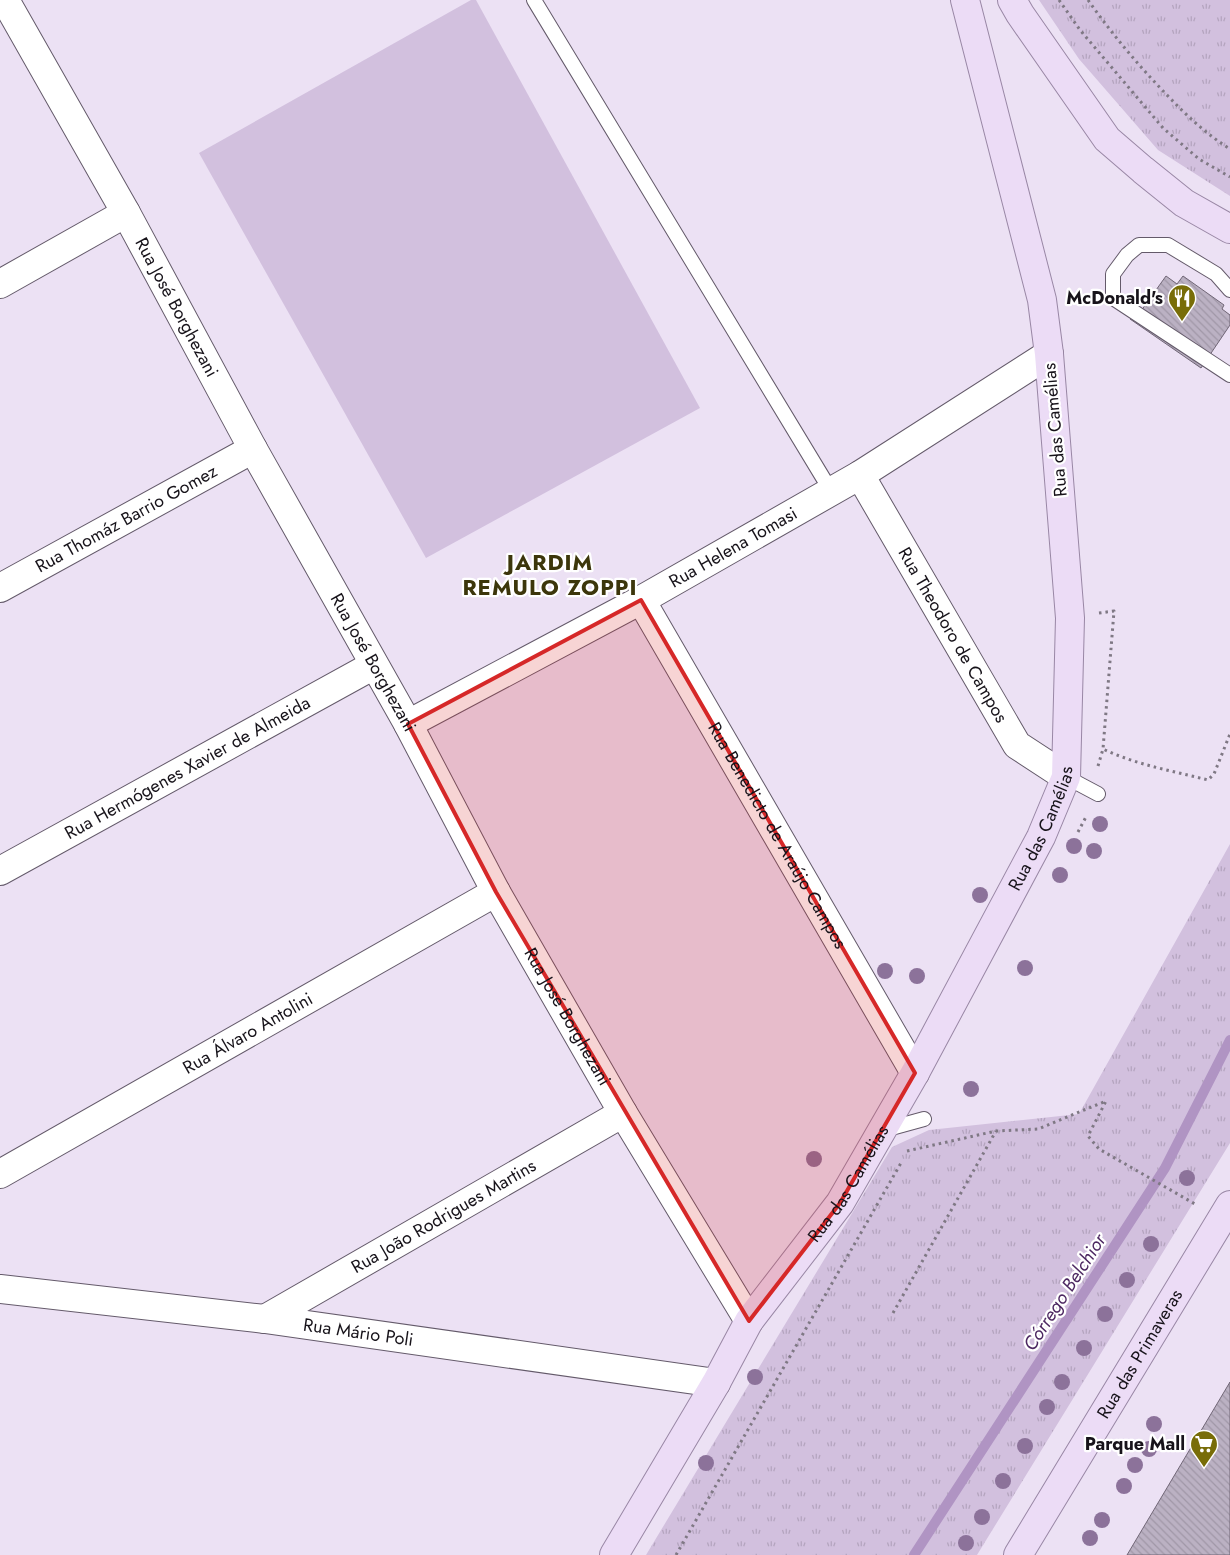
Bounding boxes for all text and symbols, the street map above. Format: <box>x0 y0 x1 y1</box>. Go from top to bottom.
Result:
street label: Rua José Borghezani <box>128 233 225 382</box>
restaurant icon: McDonald's <box>1167 283 1197 322</box>
place label: McDonald's <box>1066 285 1163 311</box>
street label: Rua das Camélias <box>1036 362 1074 498</box>
street label: Rua Thomáz Barrio Gomez <box>31 458 222 579</box>
street label: Rua Helena Tomasi <box>664 500 802 594</box>
street label: Rua Theodoro de Campos <box>892 542 1014 728</box>
district label: JARDIM REMULO ZOPPI <box>462 546 638 603</box>
street label: Rua José Borghezani <box>324 588 423 736</box>
street label: Rua Hermógenes Xavier de Almeida <box>60 690 315 846</box>
street label: Rua Benedicto de Araújo Campos <box>701 717 853 954</box>
street label: Rua das Camélias <box>1002 766 1079 895</box>
street label: Rua José Borghezani <box>518 943 618 1090</box>
street label: Rua Álvaro Antolini <box>178 986 318 1080</box>
street label: Rua das Camélias <box>801 1120 895 1248</box>
street label: Rua João Rodrigues Martins <box>346 1153 541 1280</box>
water label: Córrego Belchior <box>1016 1227 1113 1356</box>
street label: Rua das Primaveras <box>1090 1284 1189 1424</box>
street label: Rua Mário Poli <box>302 1312 415 1353</box>
supermarket icon: Parque Mall <box>1189 1429 1219 1468</box>
place label: Parque Mall <box>1085 1431 1185 1457</box>

